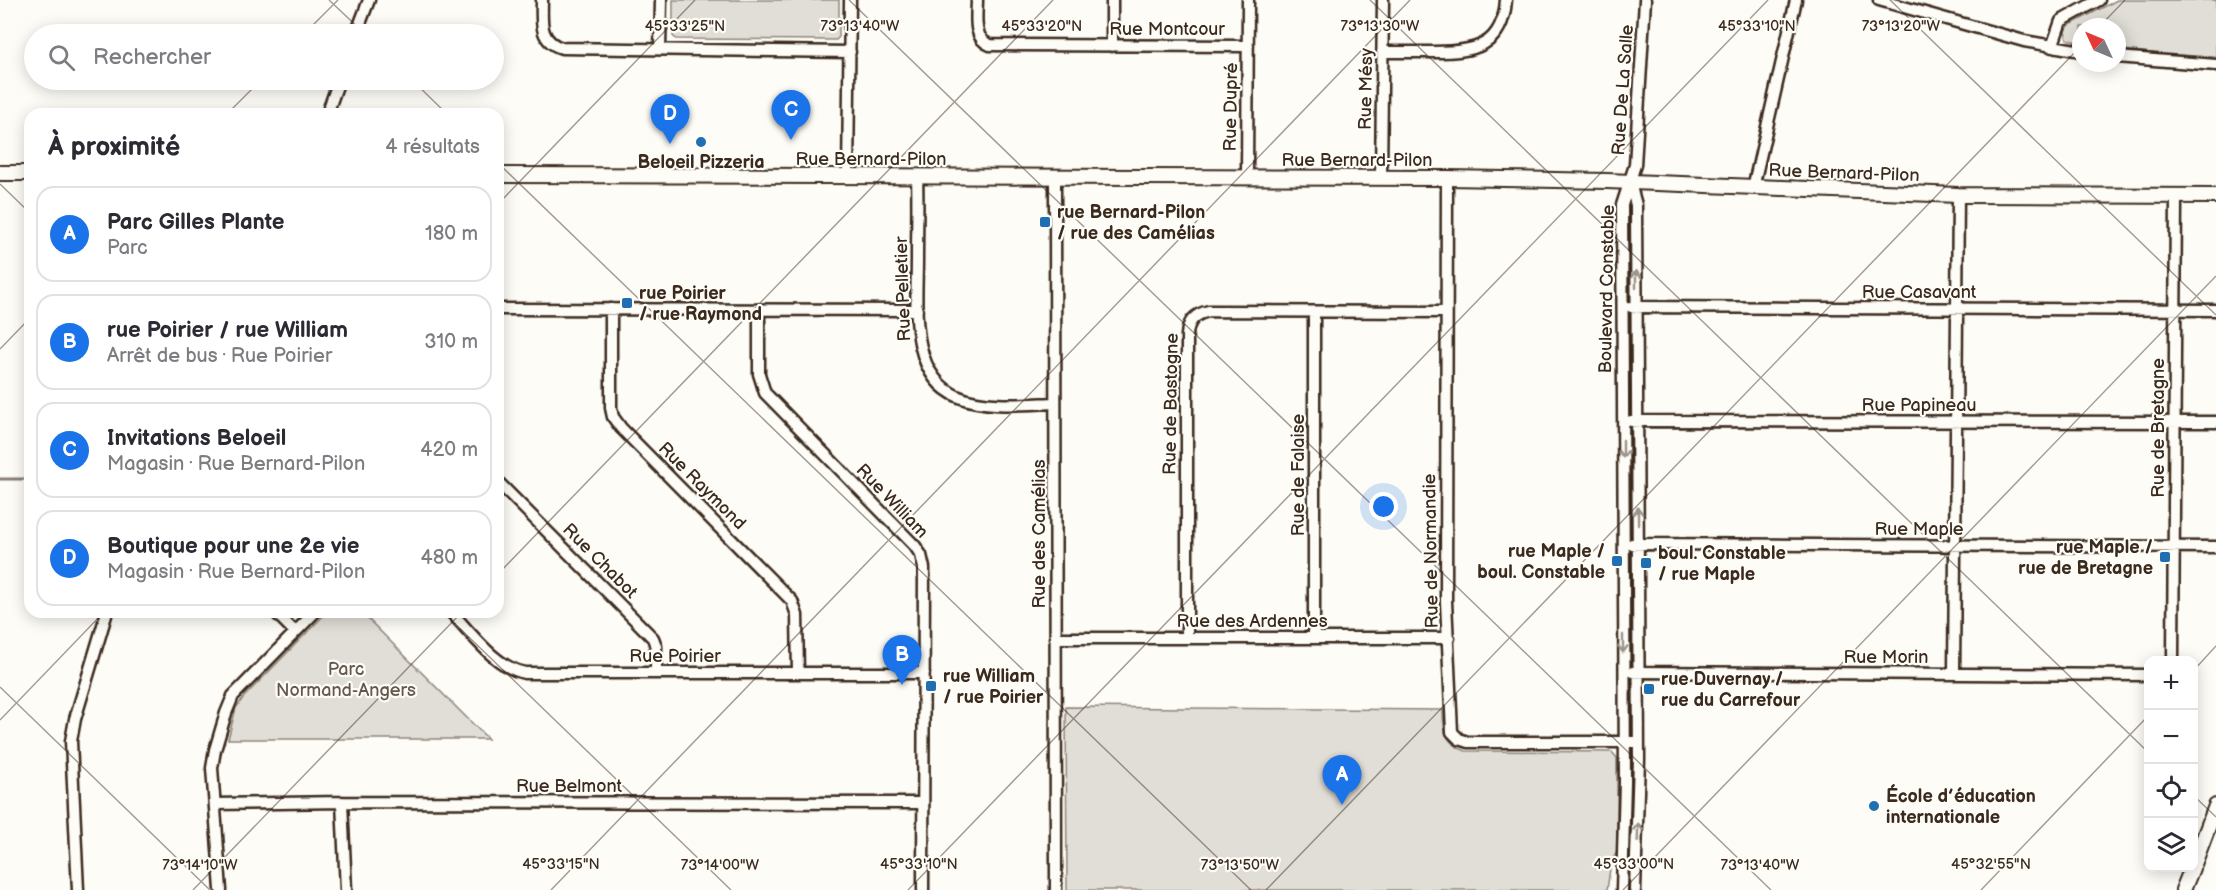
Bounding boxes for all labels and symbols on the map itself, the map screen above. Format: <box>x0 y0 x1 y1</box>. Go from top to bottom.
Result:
text: 45°33'25"N <box>645 17 725 36</box>
text: 73°13'40"W <box>821 17 900 36</box>
text: 45°33'20"N <box>1002 17 1082 36</box>
text: 73°13'30"W <box>1341 17 1420 36</box>
text: 45°33'10"N <box>1718 17 1796 36</box>
text: 73°13'20"W <box>1862 17 1941 36</box>
north arrow <box>2072 18 2126 72</box>
street label: Rue Montcour <box>1109 19 1225 40</box>
street label: Rue De La Salle <box>1608 24 1638 156</box>
street label: Rue Mésy <box>1355 47 1377 130</box>
street label: Rue Dupré <box>1220 62 1242 152</box>
pin: C <box>772 90 810 140</box>
pin: D <box>650 94 690 144</box>
marker: Beloeil Pizzeria <box>694 135 708 149</box>
street label: Rue Bernard-Pilon <box>795 149 947 170</box>
street label: Rue Bernard-Pilon <box>1281 150 1433 171</box>
place label: Beloeil Pizzeria <box>637 152 765 173</box>
street label: Rue Bernard-Pilon <box>1768 160 1920 186</box>
place label: rue Bernard-Pilon / rue des Camélias <box>1057 202 1215 244</box>
street label: Boulevard Constable <box>1595 204 1619 374</box>
marker: rue Bernard-Pilon / rue des Camélias <box>1038 215 1052 229</box>
street label: Rue Pelletier <box>891 236 915 342</box>
one-way arrow <box>1630 269 1642 289</box>
street label: Rue Casavant <box>1862 282 1977 303</box>
place label: rue Poirier / rue Raymond <box>639 283 762 325</box>
marker: rue Poirier / rue Raymond <box>620 296 634 310</box>
street label: Rue de Bastogne <box>1159 332 1183 475</box>
street label: Rue de Bretagne <box>2148 358 2169 498</box>
street label: Rue Papineau <box>1862 395 1976 416</box>
street label: Rue de Falaise <box>1288 413 1309 536</box>
street label: Rue Raymond <box>654 438 750 534</box>
one-way arrow <box>1617 439 1629 459</box>
street label: Rue des Camélias <box>1029 459 1050 609</box>
street label: Rue William <box>852 460 932 542</box>
street label: Rue de Normandie <box>1419 473 1443 629</box>
your location <box>1369 492 1398 521</box>
one-way arrow <box>1632 506 1644 526</box>
street label: Rue Chabot <box>558 519 642 603</box>
street label: Rue Maple <box>1874 519 1964 540</box>
place label: rue Maple / rue de Bretagne <box>2018 537 2153 579</box>
place label: rue Maple / boul. Constable <box>1477 541 1605 583</box>
place label: boul. Constable / rue Maple <box>1658 543 1786 585</box>
marker: rue Maple / rue de Bretagne <box>2158 550 2172 564</box>
marker: rue Maple / boul. Constable <box>1610 554 1624 568</box>
marker: boul. Constable / rue Maple <box>1639 556 1653 570</box>
street label: Rue des Ardennes <box>1176 611 1328 632</box>
one-way arrow <box>1618 634 1629 654</box>
pin: B <box>882 636 922 685</box>
street label: Rue Poirier <box>629 646 721 667</box>
street label: Rue Morin <box>1844 647 1928 668</box>
park label: Parc Normand-Angers <box>276 659 416 701</box>
place label: rue William / rue Poirier <box>943 666 1044 708</box>
place label: rue Duvernay / rue du Carrefour <box>1661 669 1801 711</box>
marker: rue William / rue Poirier <box>924 679 938 693</box>
marker: rue Duvernay / rue du Carrefour <box>1642 682 1656 696</box>
pin: A <box>1322 756 1362 805</box>
street label: Rue Belmont <box>516 776 623 797</box>
place label: École d’éducation internationale <box>1886 784 2036 828</box>
marker: École d’éducation internationale <box>1867 799 1881 813</box>
one-way arrow <box>1632 822 1644 842</box>
text: 45°33'15"N <box>522 855 600 874</box>
text: 45°33'10"N <box>880 855 958 874</box>
text: 45°33'00"N <box>1594 855 1674 874</box>
text: 45°32'55"N <box>1951 855 2031 874</box>
text: 73°14'10"W <box>162 856 238 875</box>
text: 73°14'00"W <box>681 856 760 875</box>
text: 73°13'50"W <box>1201 856 1279 875</box>
text: 73°13'40"W <box>1721 856 1800 875</box>

